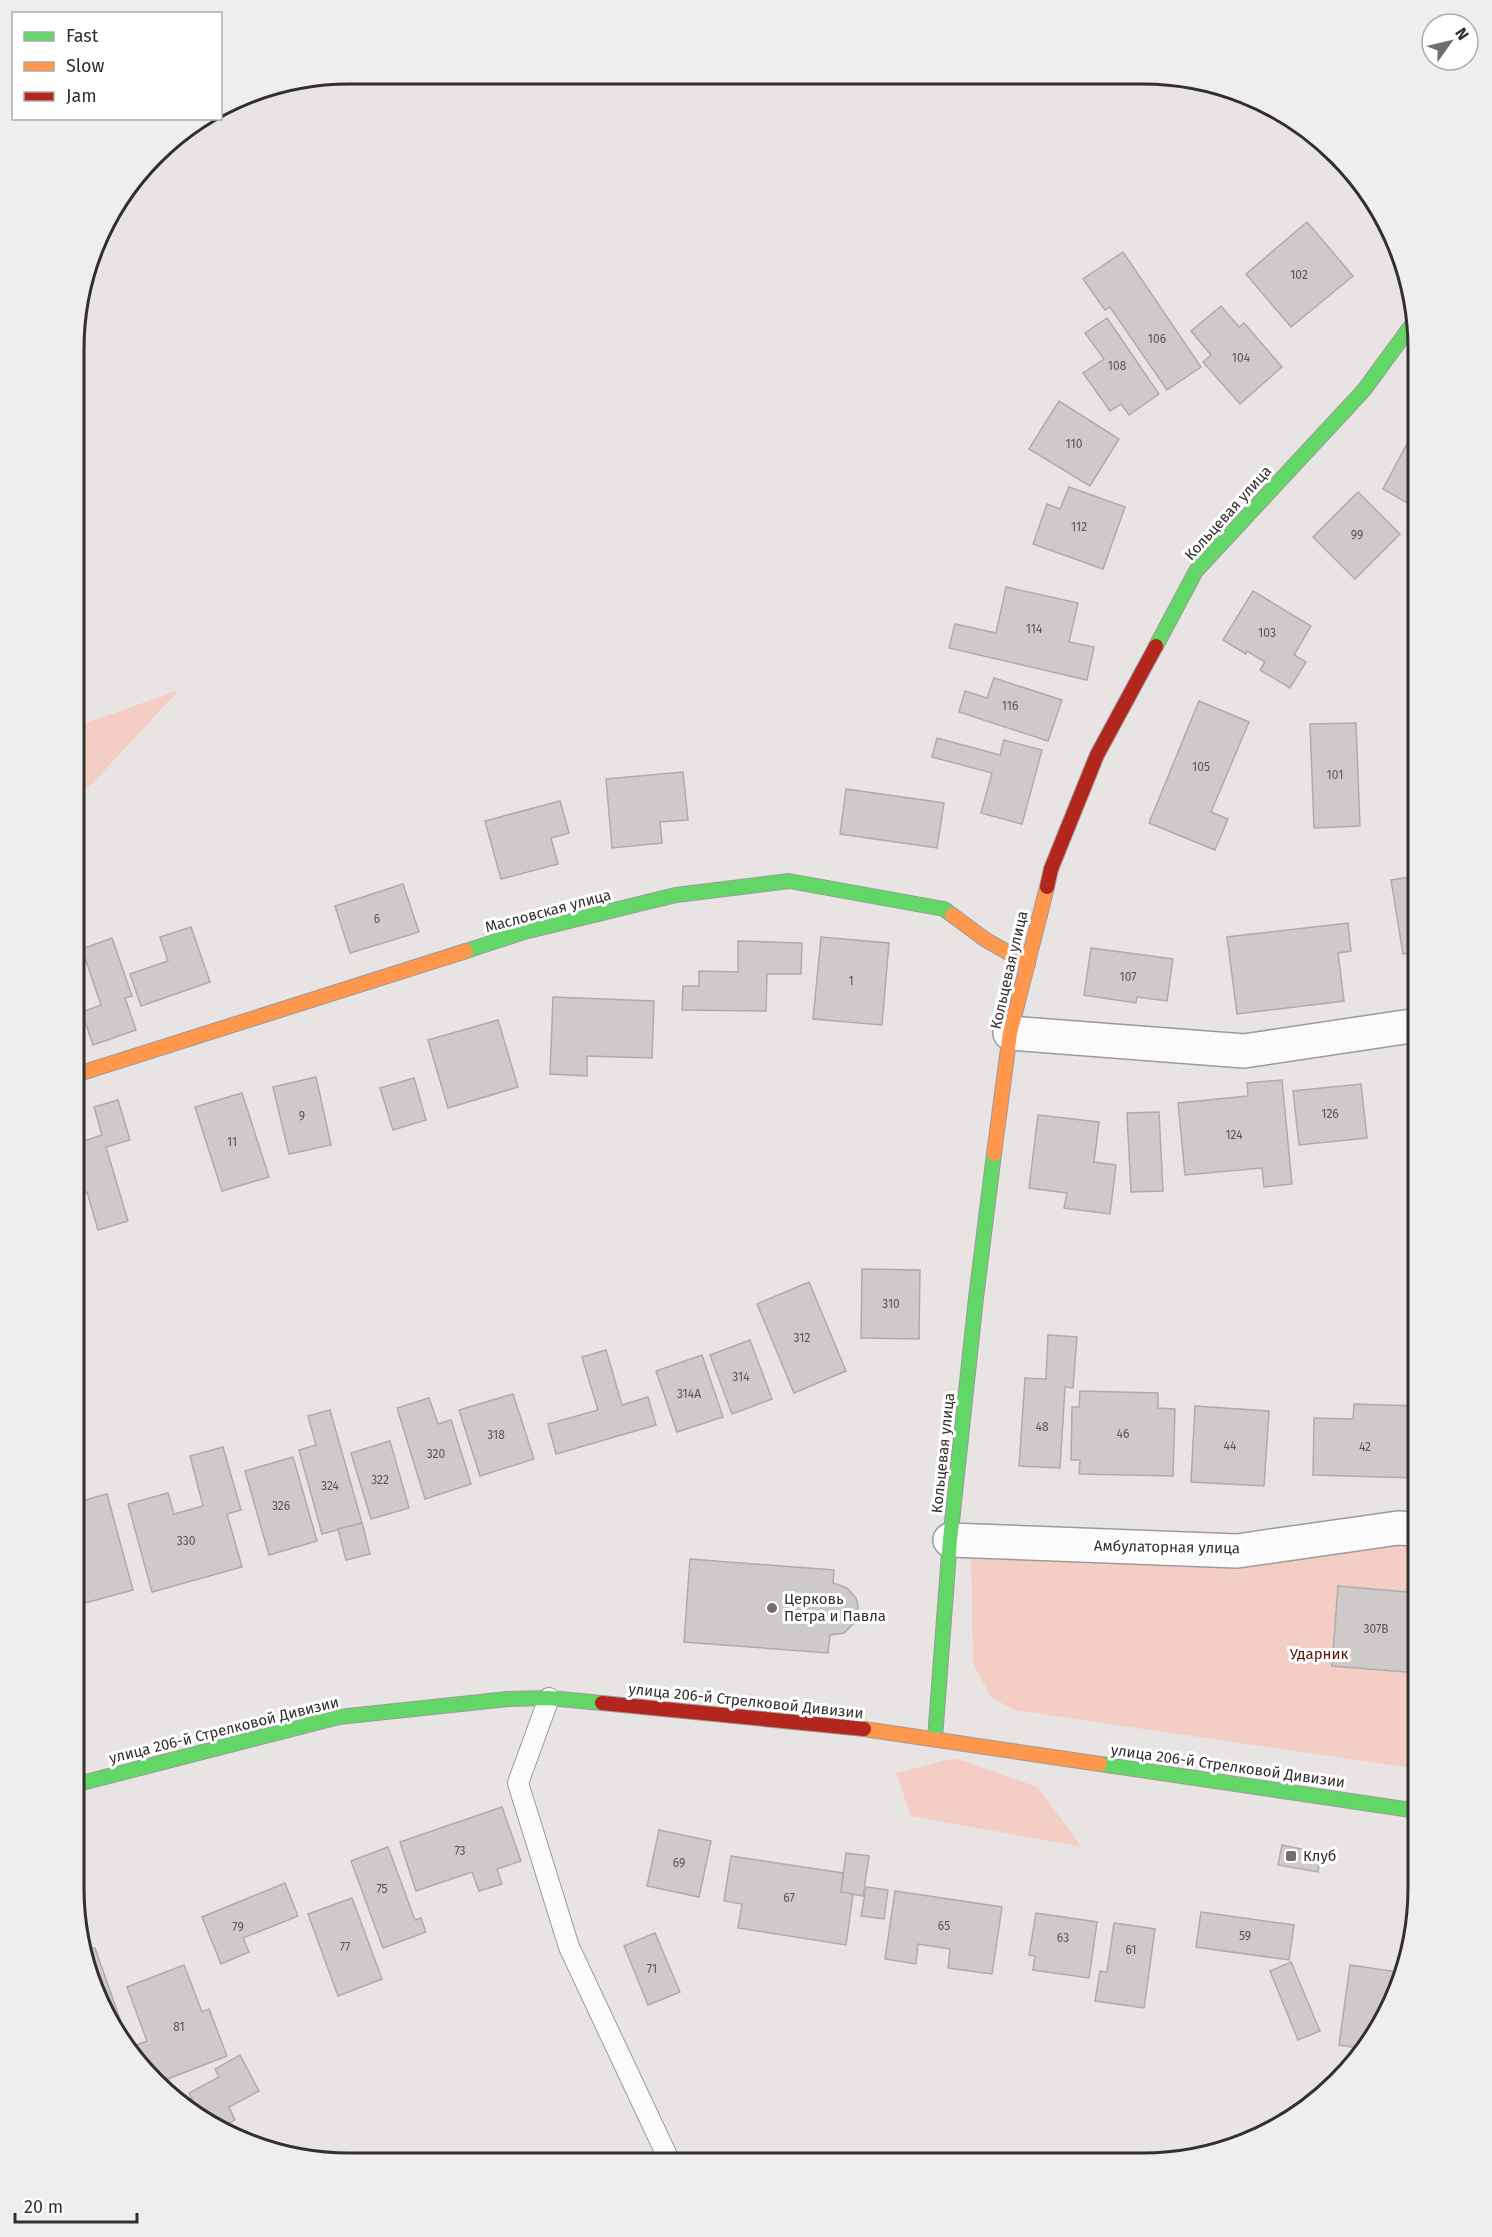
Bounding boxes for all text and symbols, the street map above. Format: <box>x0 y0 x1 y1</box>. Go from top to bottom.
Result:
legend <box>12 12 222 120</box>
north arrow <box>1420 12 1480 72</box>
text: N <box>1451 24 1473 44</box>
text: Fast <box>66 25 99 47</box>
text: Slow <box>66 55 105 77</box>
text: Jam <box>66 85 97 107</box>
house number: 102 <box>1290 268 1308 282</box>
house number: 106 <box>1148 332 1166 346</box>
house number: 104 <box>1232 351 1251 365</box>
house number: 108 <box>1108 359 1127 373</box>
house number: 110 <box>1066 437 1083 451</box>
street label: Кольцевая улица <box>1181 462 1275 564</box>
house number: 112 <box>1071 520 1087 534</box>
house number: 99 <box>1351 528 1363 542</box>
house number: 114 <box>1026 622 1043 636</box>
house number: 103 <box>1258 626 1276 640</box>
house number: 116 <box>1002 699 1018 713</box>
house number: 105 <box>1192 760 1210 774</box>
house number: 101 <box>1327 768 1343 782</box>
street label: Масловская улица <box>483 886 613 936</box>
street label: Кольцевая улица <box>987 909 1031 1031</box>
house number: 6 <box>374 912 380 926</box>
house number: 107 <box>1120 970 1136 984</box>
house number: 1 <box>848 974 854 988</box>
house number: 126 <box>1321 1107 1339 1121</box>
house number: 9 <box>299 1109 305 1123</box>
house number: 124 <box>1225 1128 1243 1142</box>
house number: 11 <box>227 1135 237 1149</box>
house number: 310 <box>882 1297 900 1311</box>
house number: 312 <box>794 1331 810 1345</box>
house number: 314 <box>732 1370 750 1384</box>
house number: 314А <box>677 1387 701 1401</box>
street label: Кольцевая улица <box>928 1392 958 1514</box>
house number: 48 <box>1036 1420 1049 1434</box>
house number: 46 <box>1117 1427 1129 1441</box>
house number: 318 <box>487 1428 505 1442</box>
house number: 44 <box>1224 1439 1237 1453</box>
house number: 42 <box>1359 1440 1371 1454</box>
house number: 320 <box>427 1447 446 1461</box>
house number: 322 <box>371 1473 389 1487</box>
house number: 324 <box>321 1479 340 1493</box>
house number: 326 <box>272 1499 290 1513</box>
house number: 330 <box>177 1534 196 1548</box>
street label: Амбулаторная улица <box>1094 1537 1240 1557</box>
place label: Церковь Петра и Павла <box>784 1590 886 1625</box>
marker: Церковь Петра и Павла <box>765 1601 779 1615</box>
house number: 307В <box>1363 1622 1389 1636</box>
park label: Ударник <box>1290 1645 1348 1663</box>
street label: улица 206-й Стрелковой Дивизии <box>628 1680 864 1722</box>
street label: улица 206-й Стрелковой Дивизии <box>107 1693 341 1767</box>
street label: улица 206-й Стрелковой Дивизии <box>1110 1741 1346 1791</box>
house number: 73 <box>454 1844 466 1858</box>
place label: Клуб <box>1303 1847 1337 1865</box>
marker: Клуб <box>1284 1849 1298 1863</box>
house number: 69 <box>673 1856 685 1870</box>
house number: 75 <box>376 1882 388 1896</box>
house number: 67 <box>783 1891 795 1905</box>
house number: 65 <box>938 1919 950 1933</box>
house number: 79 <box>232 1920 244 1934</box>
house number: 59 <box>1239 1929 1251 1943</box>
house number: 63 <box>1057 1931 1069 1945</box>
house number: 77 <box>340 1940 350 1954</box>
house number: 61 <box>1125 1943 1137 1957</box>
house number: 71 <box>647 1962 657 1976</box>
house number: 81 <box>173 2020 185 2034</box>
scale bar <box>15 2186 136 2224</box>
text: 20 m <box>24 2196 63 2218</box>

